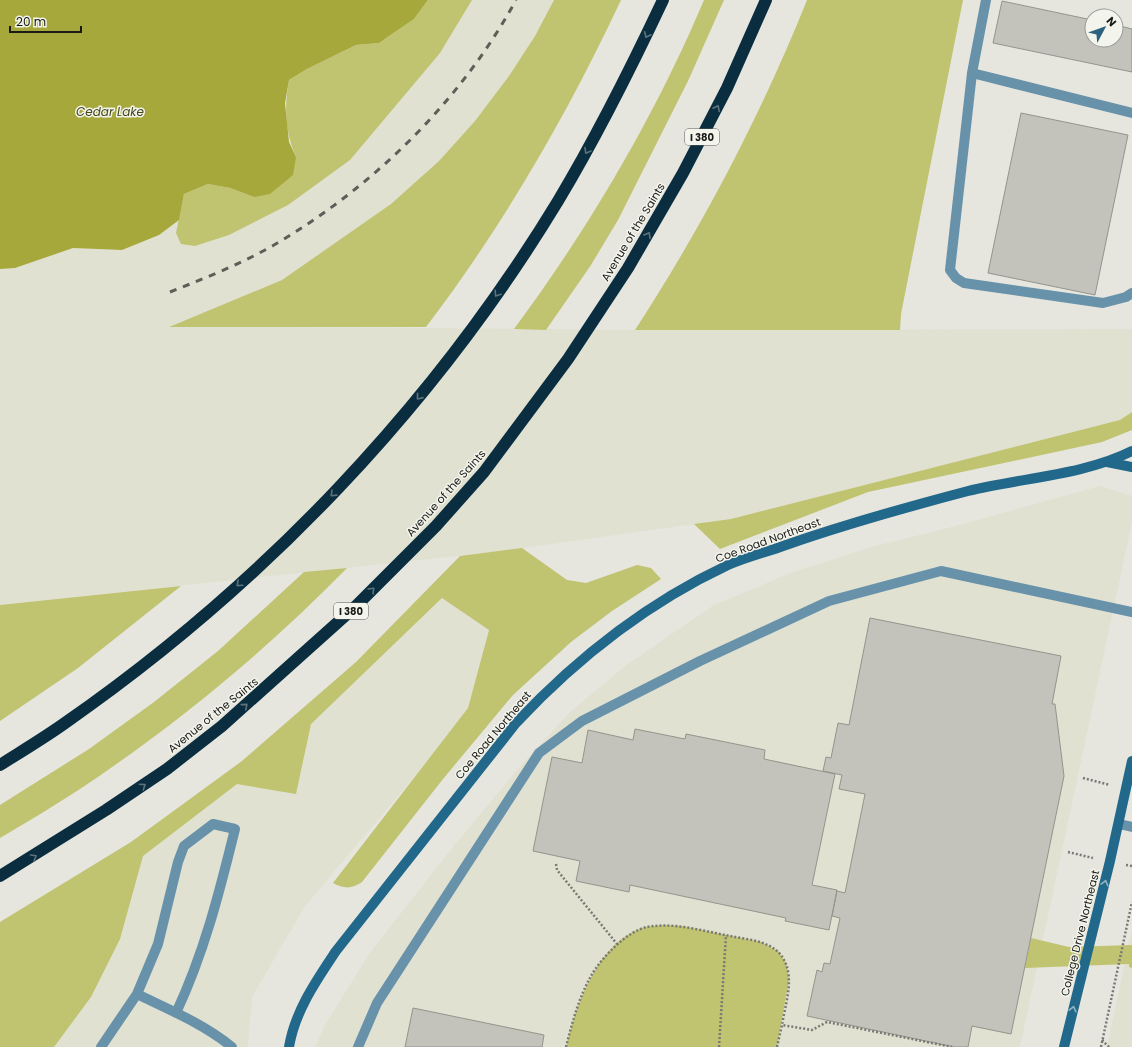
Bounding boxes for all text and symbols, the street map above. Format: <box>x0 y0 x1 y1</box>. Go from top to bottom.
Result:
scale bar <box>10 8 81 34</box>
north arrow <box>1084 8 1124 48</box>
text: 20 m <box>16 13 46 30</box>
text: N <box>1103 13 1120 30</box>
one-way arrow <box>644 31 652 39</box>
water label: Cedar Lake <box>76 103 145 120</box>
one-way arrow <box>712 105 719 112</box>
road number: I 380 <box>685 129 719 145</box>
one-way arrow <box>584 147 592 154</box>
street label: Avenue of the Saints <box>597 180 669 284</box>
one-way arrow <box>643 231 650 239</box>
one-way arrow <box>495 289 502 296</box>
one-way arrow <box>416 392 423 400</box>
street label: Avenue of the Saints <box>403 446 490 540</box>
one-way arrow <box>330 489 338 497</box>
street label: Coe Road Northeast <box>713 514 823 566</box>
one-way arrow <box>236 580 244 587</box>
one-way arrow <box>367 587 375 595</box>
road number: I 380 <box>334 603 368 619</box>
street label: Avenue of the Saints <box>164 673 262 756</box>
street label: Coe Road Northeast <box>451 687 535 783</box>
one-way arrow <box>240 703 248 711</box>
one-way arrow <box>138 784 145 791</box>
one-way arrow <box>30 854 37 861</box>
street label: College Drive Northeast <box>1057 868 1103 998</box>
one-way arrow <box>1100 880 1109 887</box>
one-way arrow <box>1069 1006 1077 1012</box>

